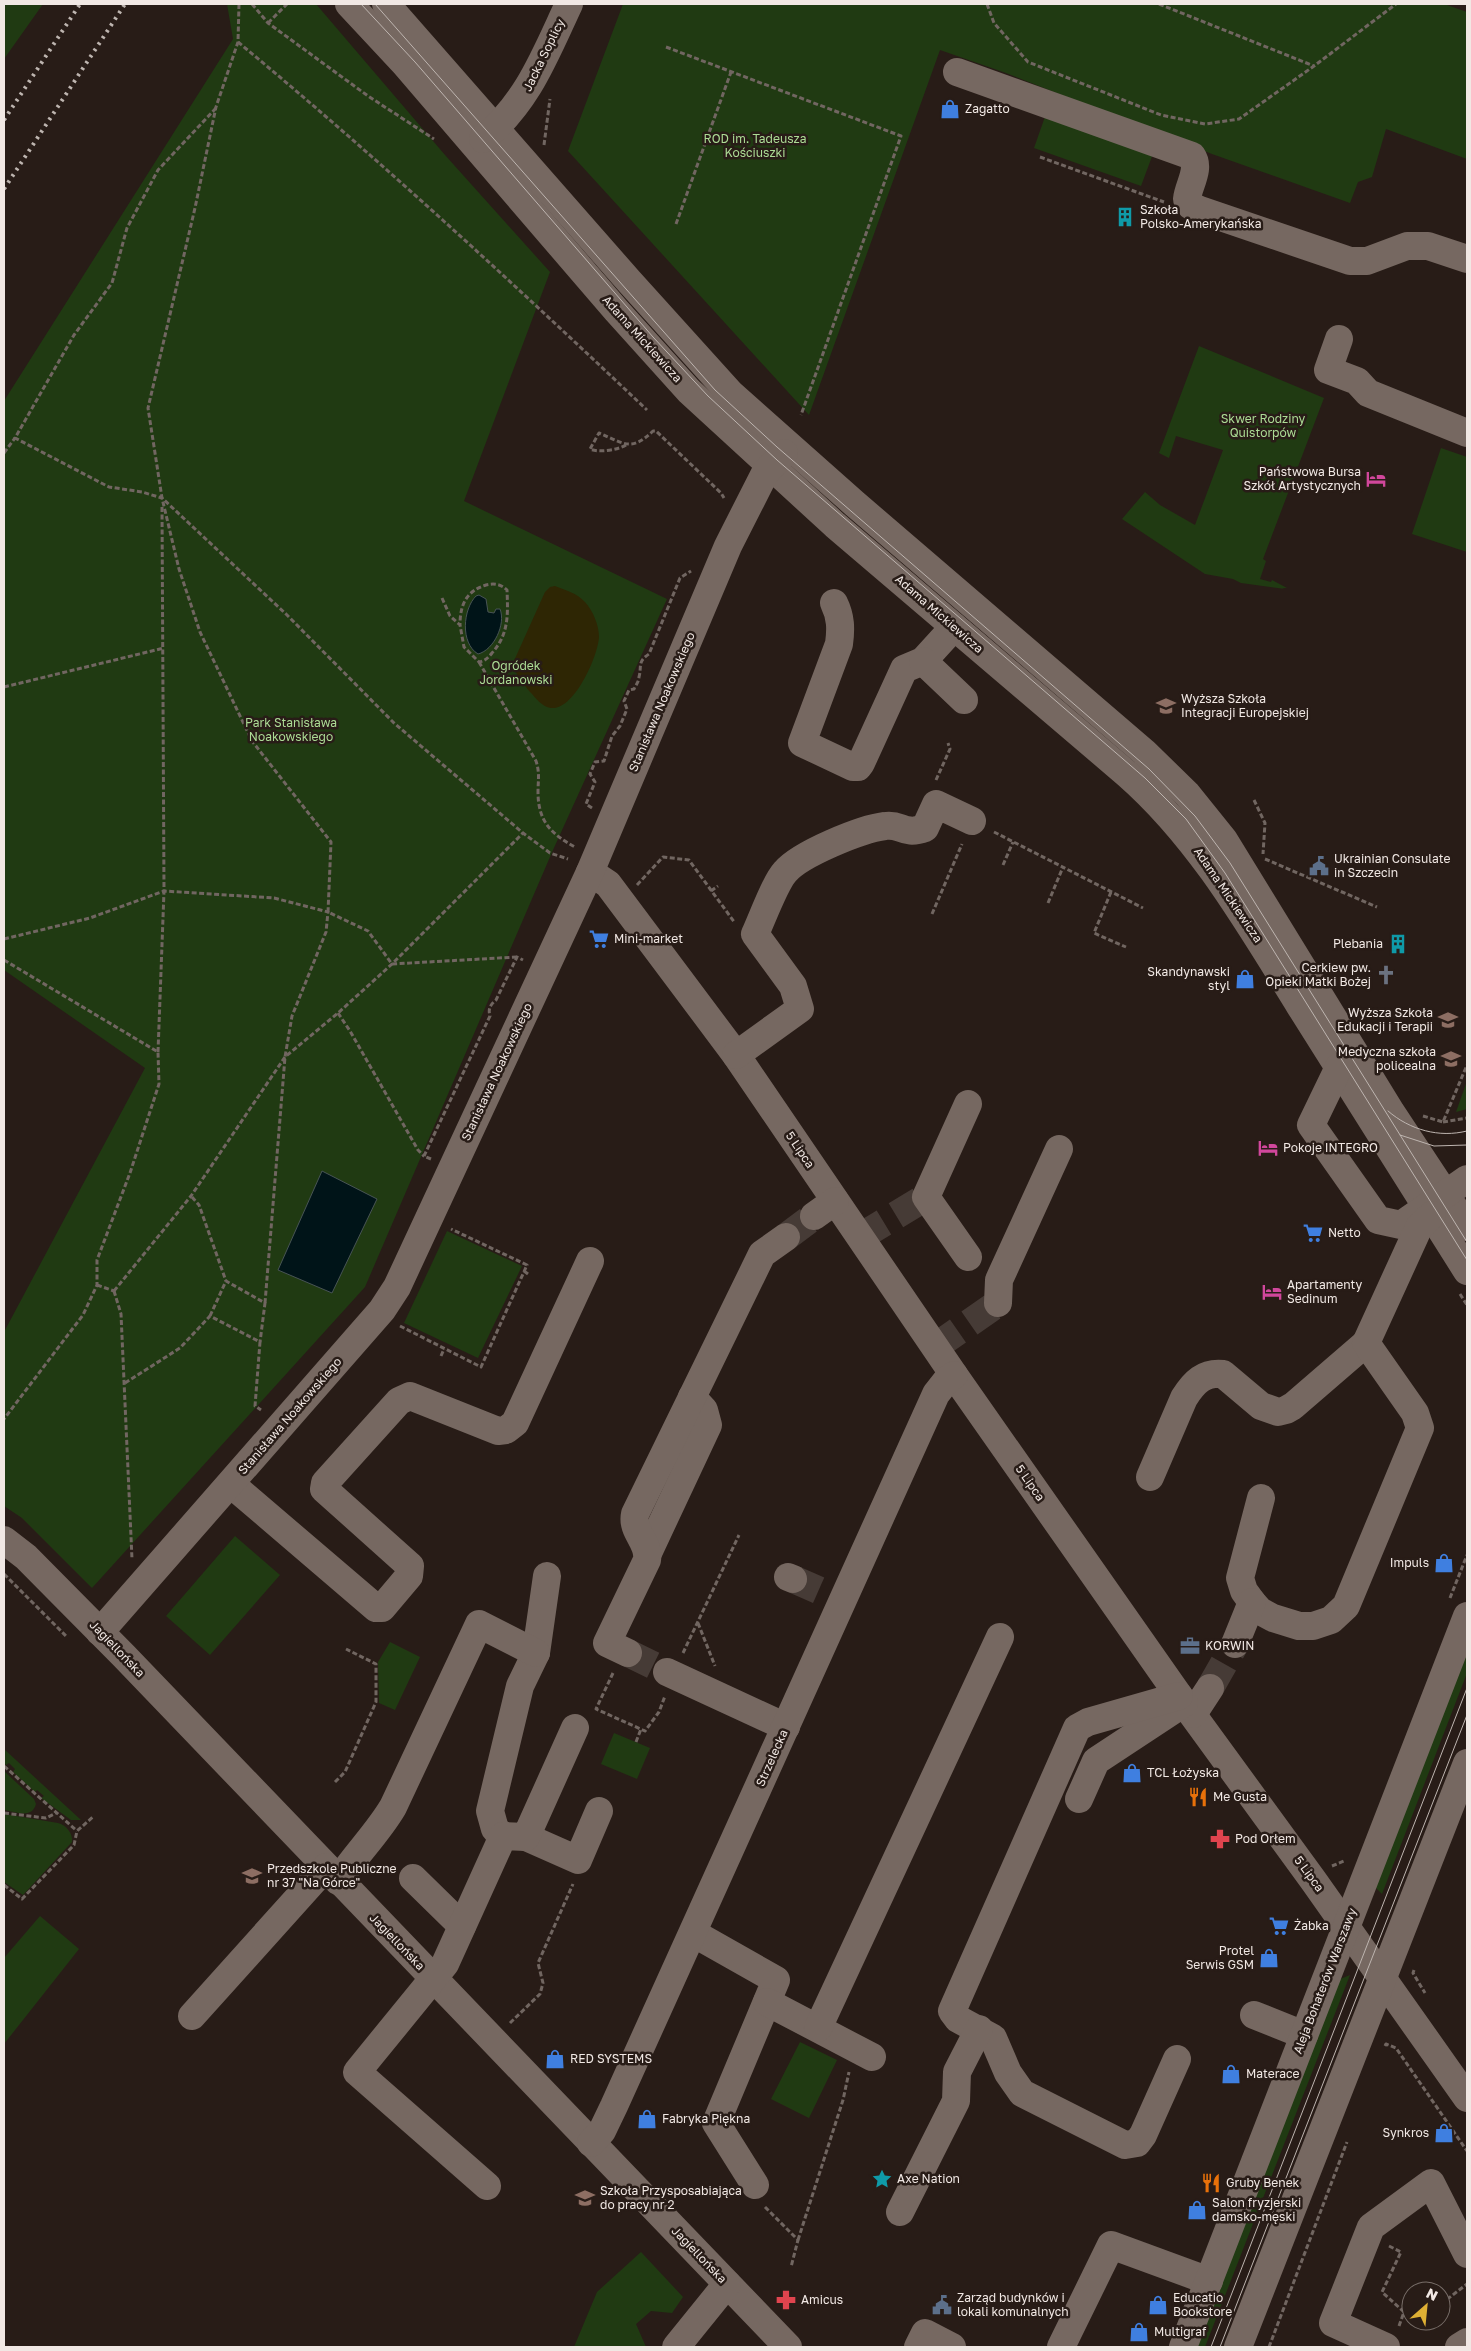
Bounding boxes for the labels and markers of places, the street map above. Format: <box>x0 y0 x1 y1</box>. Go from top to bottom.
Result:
shop icon: Zagatto <box>939 98 961 120</box>
place label: Zagatto <box>965 101 1010 116</box>
place label: Szkoła Polsko-Amerykańska <box>1140 202 1261 231</box>
building icon: Szkoła Polsko-Amerykańska <box>1114 206 1136 228</box>
place label: Państwowa Bursa Szkół Artystycznych <box>1244 464 1361 493</box>
hotel icon: Państwowa Bursa Szkół Artystycznych <box>1365 468 1387 490</box>
place label: Wyższa Szkoła Integracji Europejskiej <box>1181 691 1309 720</box>
school or university icon: Wyższa Szkoła Integracji Europejskiej <box>1155 695 1177 717</box>
place label: Ukrainian Consulate in Szczecin <box>1334 851 1451 880</box>
public building icon: Ukrainian Consulate in Szczecin <box>1308 855 1330 877</box>
supermarket icon: Mini-market <box>588 928 610 950</box>
place label: Mini-market <box>614 931 683 946</box>
building icon: Plebania <box>1387 933 1409 955</box>
place label: Plebania <box>1333 936 1383 951</box>
place label: Cerkiew pw. Opieki Matki Bożej <box>1265 960 1371 989</box>
place label: Skandynawski styl <box>1147 964 1230 993</box>
church icon: Cerkiew pw. Opieki Matki Bożej <box>1375 964 1397 986</box>
shop icon: Skandynawski styl <box>1234 968 1256 990</box>
place label: Wyższa Szkoła Edukacji i Terapii <box>1337 1005 1433 1034</box>
school or university icon: Wyższa Szkoła Edukacji i Terapii <box>1437 1009 1459 1031</box>
place label: Medyczna szkoła policealna <box>1338 1044 1436 1073</box>
school or university icon: Medyczna szkoła policealna <box>1440 1048 1462 1070</box>
hotel icon: Pokoje INTEGRO <box>1257 1137 1279 1159</box>
place label: Pokoje INTEGRO <box>1283 1140 1378 1155</box>
supermarket icon: Netto <box>1302 1222 1324 1244</box>
place label: Netto <box>1328 1225 1361 1240</box>
place label: Apartamenty Sedinum <box>1287 1277 1363 1306</box>
hotel icon: Apartamenty Sedinum <box>1261 1281 1283 1303</box>
shop icon: Impuls <box>1433 1552 1455 1574</box>
place label: Impuls <box>1390 1555 1429 1570</box>
office icon: KORWIN <box>1179 1635 1201 1657</box>
place label: KORWIN <box>1205 1638 1255 1653</box>
shop icon: TCL Łożyska <box>1121 1762 1143 1784</box>
place label: TCL Łożyska <box>1147 1765 1219 1780</box>
restaurant icon: Me Gusta <box>1187 1786 1209 1808</box>
place label: Me Gusta <box>1213 1789 1267 1804</box>
pharmacy icon: Pod Orłem <box>1209 1828 1231 1850</box>
place label: Pod Orłem <box>1235 1831 1296 1846</box>
place label: Przedszkole Publiczne nr 37 "Na Górce" <box>267 1861 397 1890</box>
school or university icon: Przedszkole Publiczne nr 37 "Na Górce" <box>241 1865 263 1887</box>
supermarket icon: Żabka <box>1268 1915 1290 1937</box>
place label: Żabka <box>1294 1918 1329 1933</box>
place label: Protel Serwis GSM <box>1186 1943 1254 1972</box>
shop icon: Protel Serwis GSM <box>1258 1947 1280 1969</box>
shop icon: RED SYSTEMS <box>544 2048 566 2070</box>
place label: RED SYSTEMS <box>570 2051 652 2066</box>
shop icon: Materace <box>1220 2063 1242 2085</box>
place label: Materace <box>1246 2066 1300 2081</box>
shop icon: Fabryka Piękna <box>636 2108 658 2130</box>
place label: Fabryka Piękna <box>662 2111 750 2126</box>
shop icon: Synkros <box>1433 2122 1455 2144</box>
place label: Synkros <box>1382 2125 1429 2140</box>
place icon: Axe Nation <box>871 2168 893 2190</box>
place label: Axe Nation <box>897 2171 960 2186</box>
restaurant icon: Gruby Benek <box>1200 2172 1222 2194</box>
place label: Gruby Benek <box>1226 2175 1300 2190</box>
place label: Szkoła Przysposabiająca do pracy nr 2 <box>600 2183 742 2212</box>
school or university icon: Szkoła Przysposabiająca do pracy nr 2 <box>574 2187 596 2209</box>
place label: Salon fryzjerski damsko-męski <box>1212 2195 1301 2224</box>
shop icon: Salon fryzjerski damsko-męski <box>1186 2199 1208 2221</box>
pharmacy icon: Amicus <box>775 2289 797 2311</box>
place label: Zarząd budynków i lokali komunalnych <box>957 2290 1069 2319</box>
place label: Educatio Bookstore <box>1173 2290 1232 2319</box>
place label: Amicus <box>801 2292 843 2307</box>
public building icon: Zarząd budynków i lokali komunalnych <box>931 2294 953 2316</box>
shop icon: Educatio Bookstore <box>1147 2294 1169 2316</box>
shop icon: Multigraf <box>1128 2321 1150 2343</box>
place label: Multigraf <box>1154 2324 1207 2339</box>

